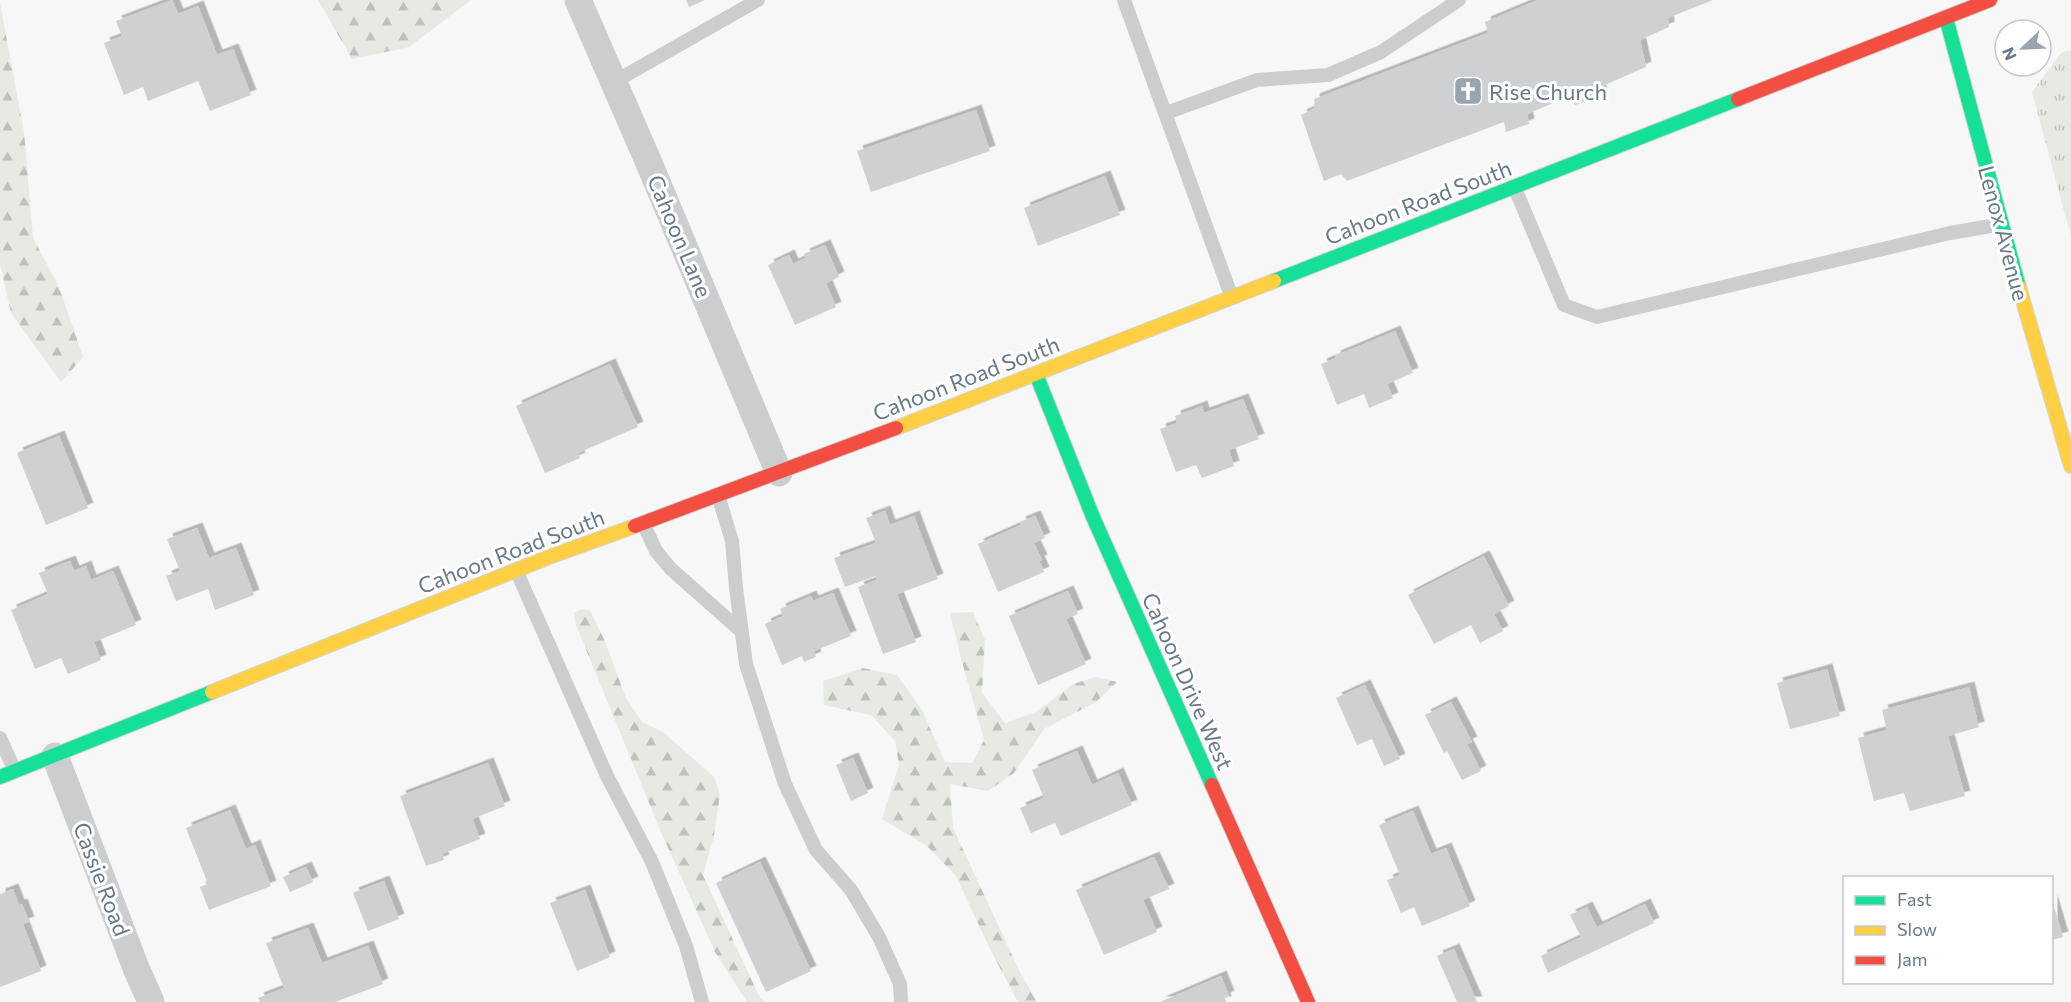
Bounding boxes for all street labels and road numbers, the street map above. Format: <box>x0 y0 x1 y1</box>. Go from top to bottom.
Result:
street label: Cahoon Road South <box>1321 154 1515 250</box>
street label: Lenox Avenue <box>1973 163 2035 303</box>
street label: Cahoon Lane <box>642 171 718 301</box>
street label: Cahoon Road South <box>869 330 1063 426</box>
street label: Cahoon Road South <box>414 503 608 599</box>
street label: Cahoon Drive West <box>1137 588 1239 774</box>
street label: Cassie Road <box>68 818 136 940</box>

